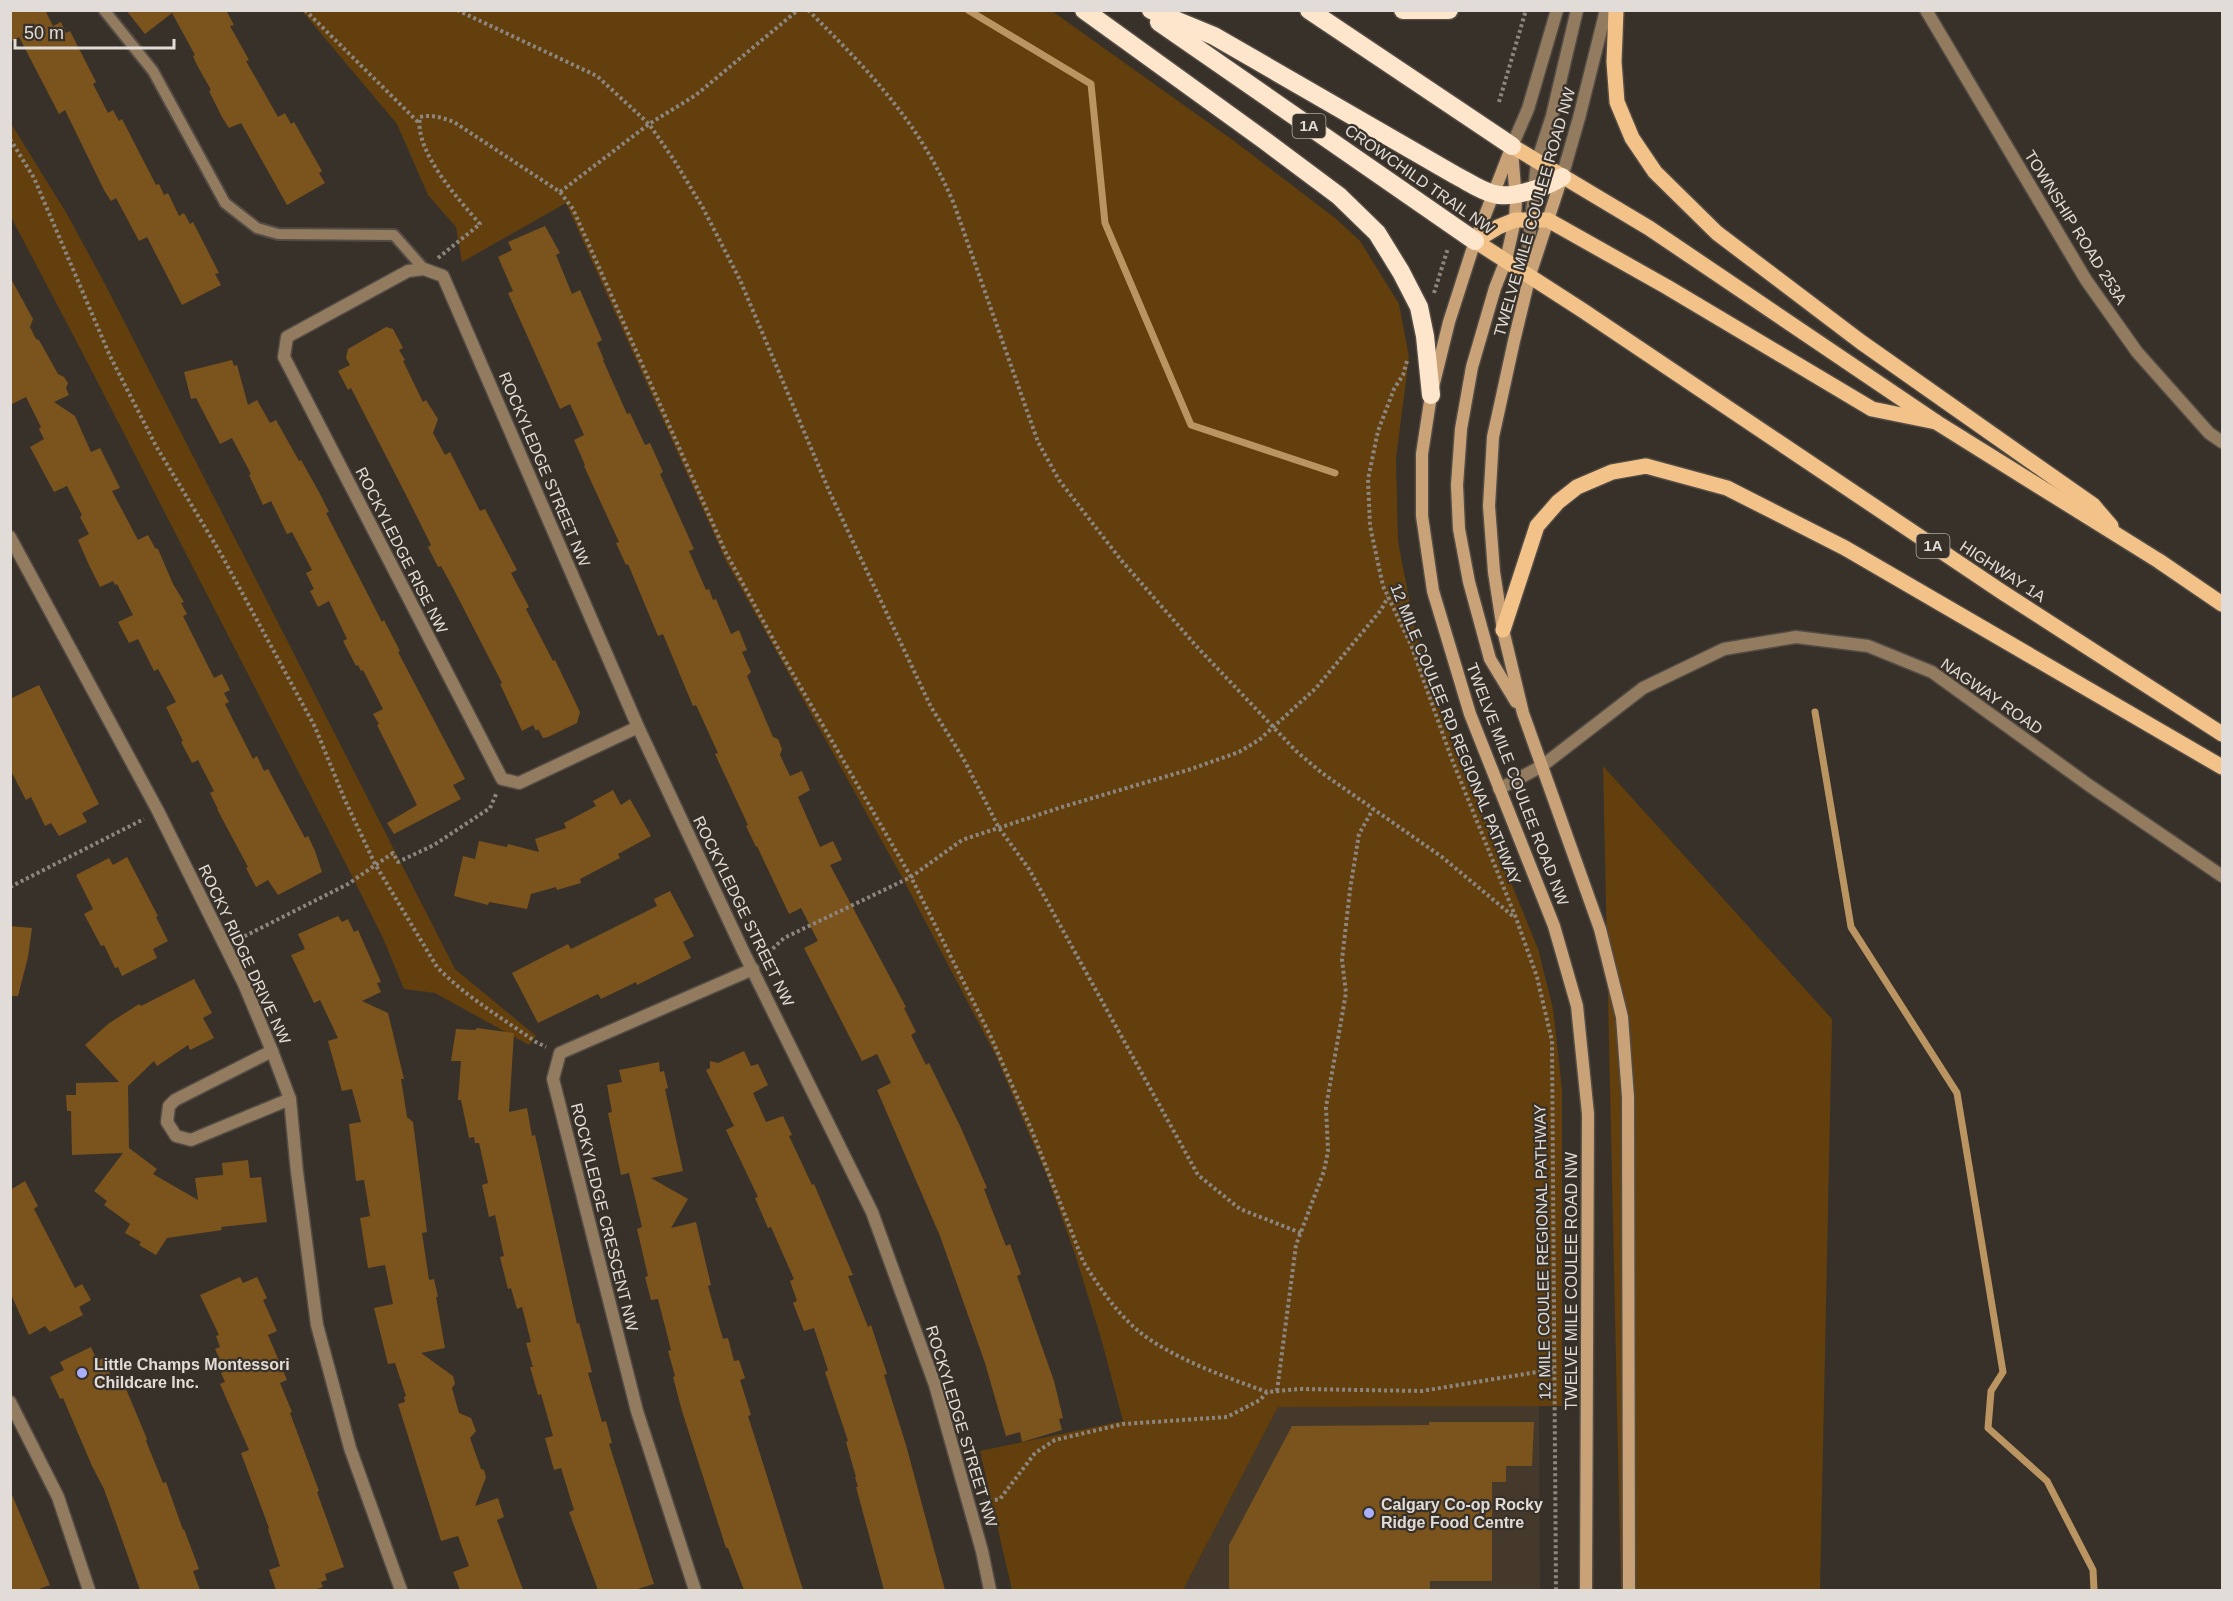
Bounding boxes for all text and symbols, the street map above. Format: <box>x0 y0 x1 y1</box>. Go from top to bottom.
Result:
scale bar <box>15 12 174 50</box>
text: 50 m <box>24 23 64 43</box>
street label: TWELVE MILE COULEE ROAD NW <box>1491 85 1579 339</box>
road number: 1A <box>1292 114 1326 138</box>
street label: CROWCHILD TRAIL NW <box>1342 121 1499 238</box>
street label: TOWNSHIP ROAD 253A <box>2021 147 2130 308</box>
street label: ROCKYLEDGE STREET NW <box>496 369 594 570</box>
street label: ROCKYLEDGE RISE NW <box>352 464 451 637</box>
road number: 1A <box>1916 534 1950 558</box>
street label: HIGHWAY 1A <box>1957 537 2049 606</box>
street label: 12 MILE COULEE RD REGIONAL PATHWAY <box>1387 581 1524 888</box>
street label: NAGWAY ROAD <box>1938 655 2046 738</box>
street label: TWELVE MILE COULEE ROAD NW <box>1463 661 1572 909</box>
street label: ROCKYLEDGE STREET NW <box>690 813 798 1010</box>
street label: ROCKY RIDGE DRIVE NW <box>195 862 294 1048</box>
street label: ROCKYLEDGE CRESCENT NW <box>568 1101 641 1334</box>
street label: 12 MILE COULEE REGIONAL PATHWAY <box>1531 1104 1554 1400</box>
street label: TWELVE MILE COULEE ROAD NW <box>1563 1151 1580 1410</box>
street label: ROCKYLEDGE STREET NW <box>923 1323 1001 1530</box>
place label: Little Champs Montessori Childcare Inc. <box>94 1356 290 1391</box>
marker: Little Champs Montessori Childcare Inc. <box>75 1366 89 1380</box>
place label: Calgary Co-op Rocky Ridge Food Centre <box>1381 1496 1543 1531</box>
marker: Calgary Co-op Rocky Ridge Food Centre <box>1362 1506 1376 1520</box>

